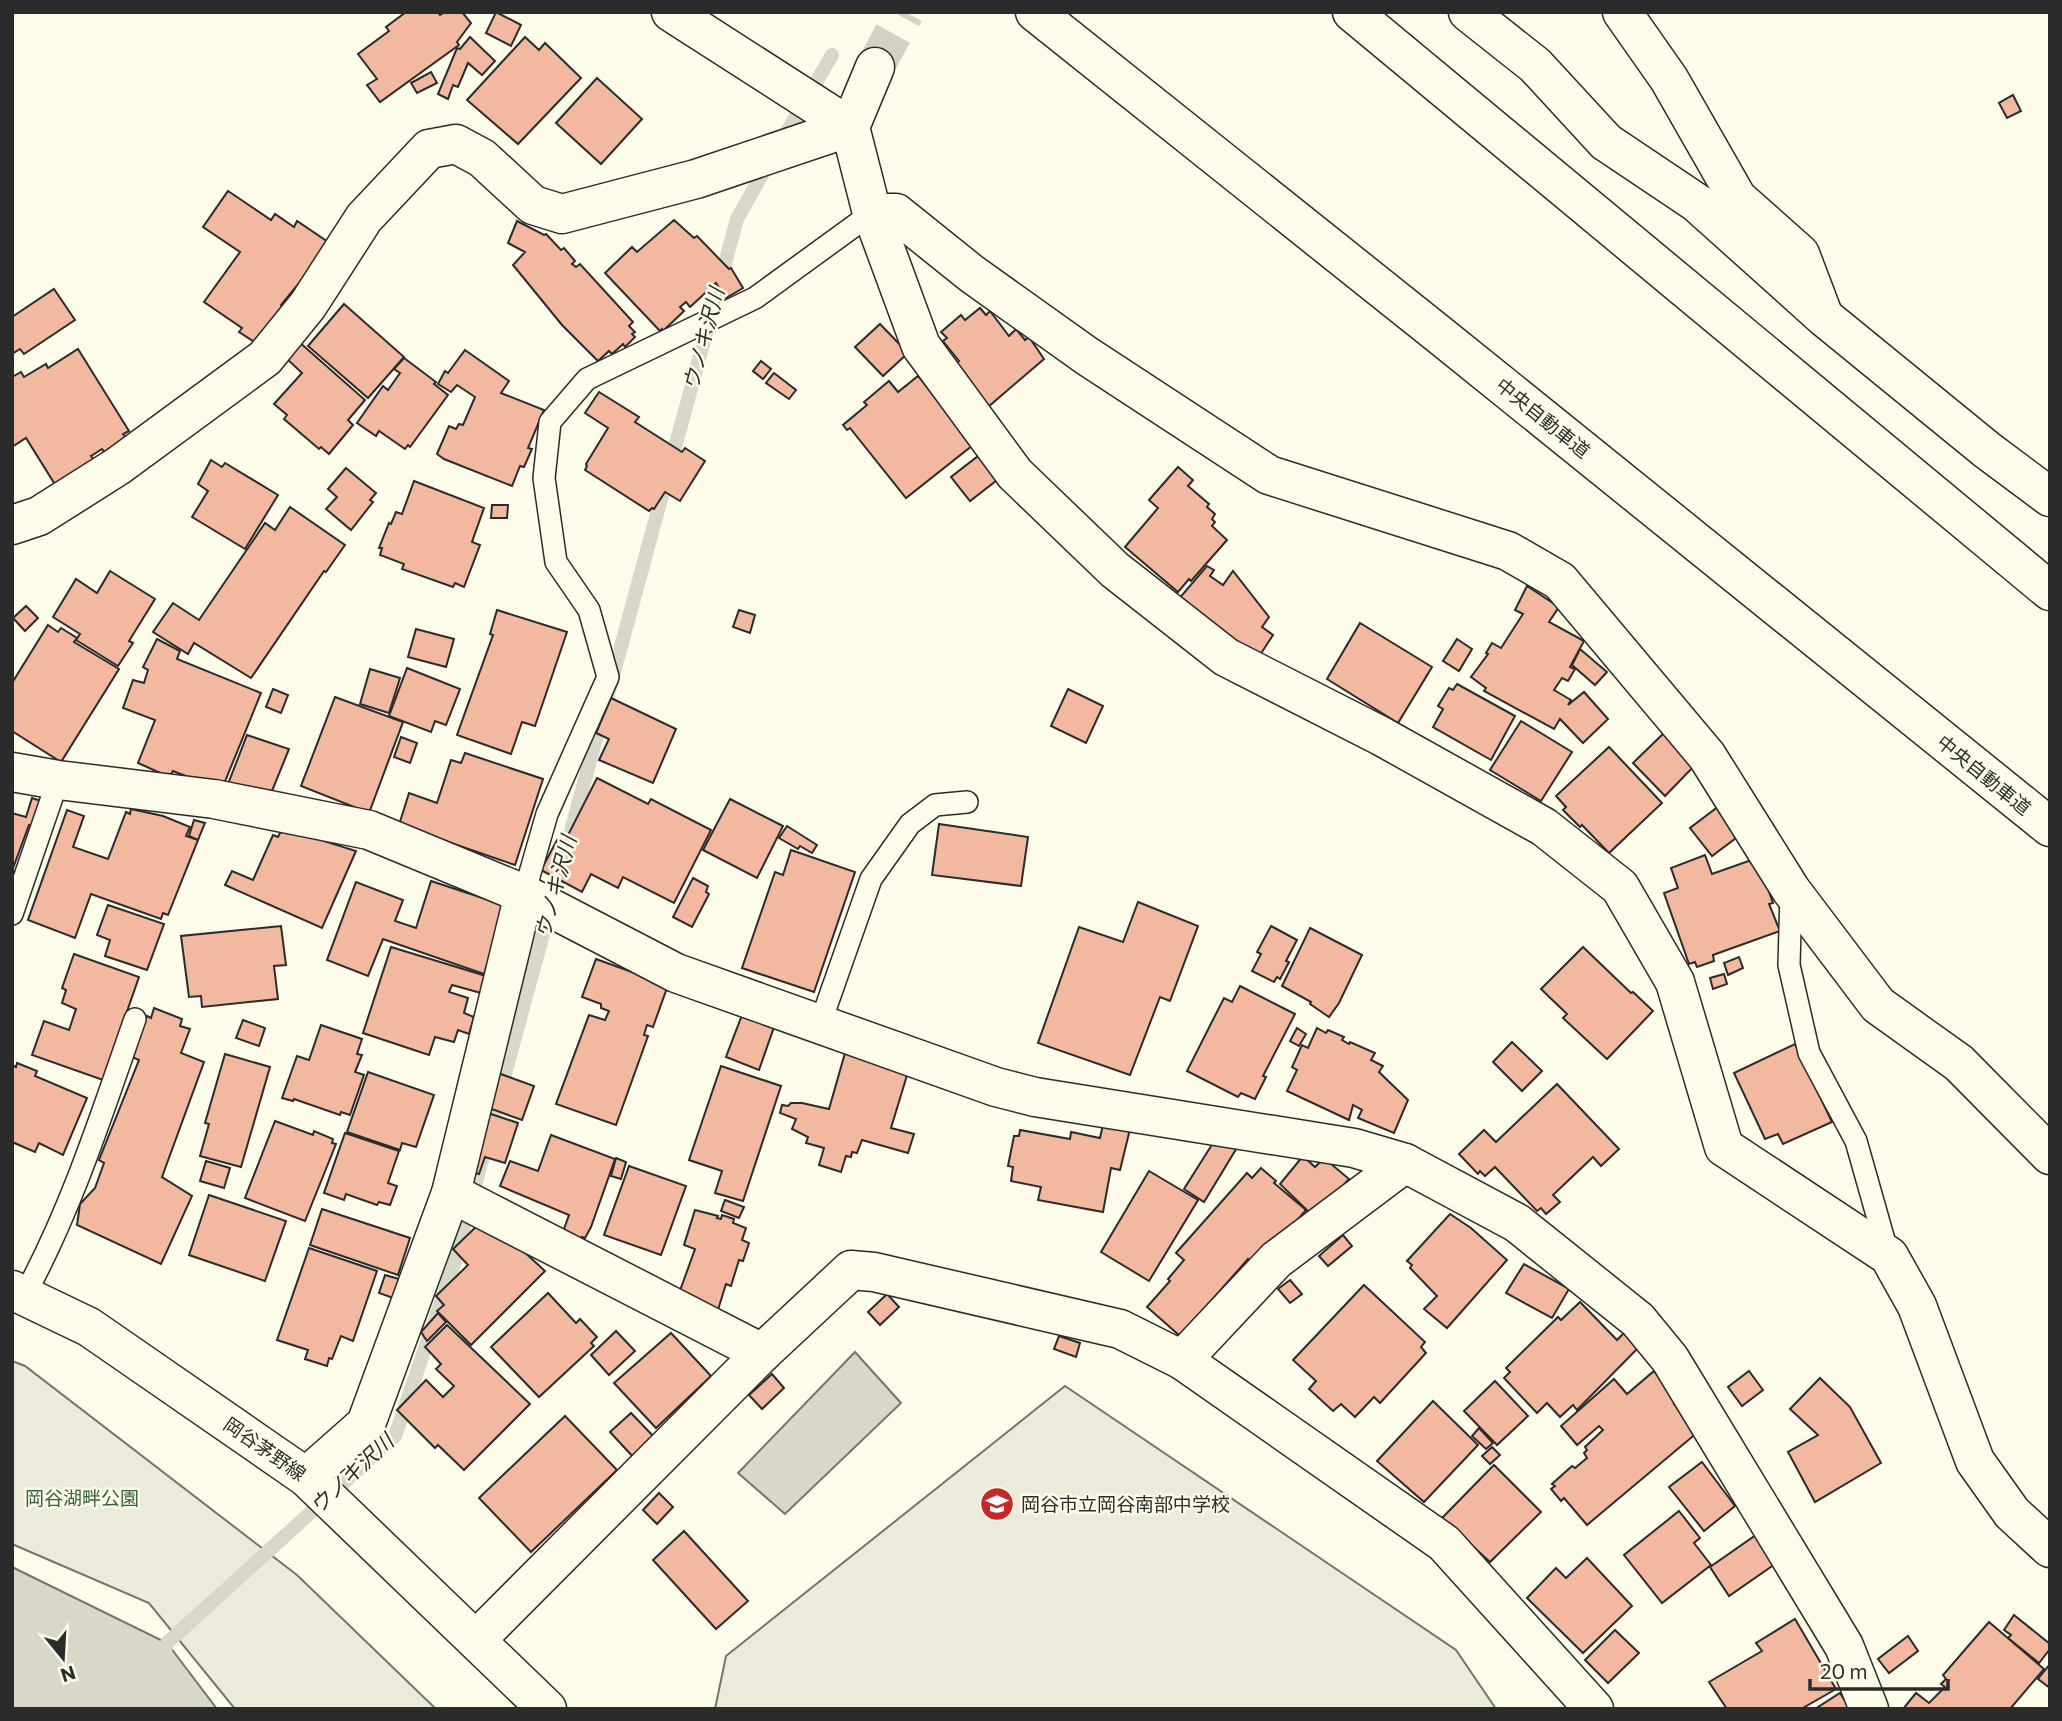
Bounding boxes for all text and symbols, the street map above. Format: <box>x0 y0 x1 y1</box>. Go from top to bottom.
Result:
water label: ウノキ沢川 <box>677 283 729 393</box>
street label: 中央自動車道 <box>1492 373 1595 462</box>
street label: 中央自動車道 <box>1933 730 2036 819</box>
water label: ウノキ沢川 <box>529 831 581 941</box>
street label: 岡谷茅野線 <box>220 1412 311 1485</box>
water label: ウノキ沢川 <box>304 1427 399 1518</box>
school or university icon: 岡谷市立岡谷南部中学校 <box>978 1485 1016 1523</box>
park label: 岡谷湖畔公園 <box>25 1486 139 1509</box>
place label: 岡谷市立岡谷南部中学校 <box>1021 1492 1230 1515</box>
north arrow <box>28 1623 98 1693</box>
scale bar <box>1810 1648 1948 1692</box>
text: 20 m <box>1820 1658 1868 1683</box>
text: N <box>58 1662 79 1688</box>

